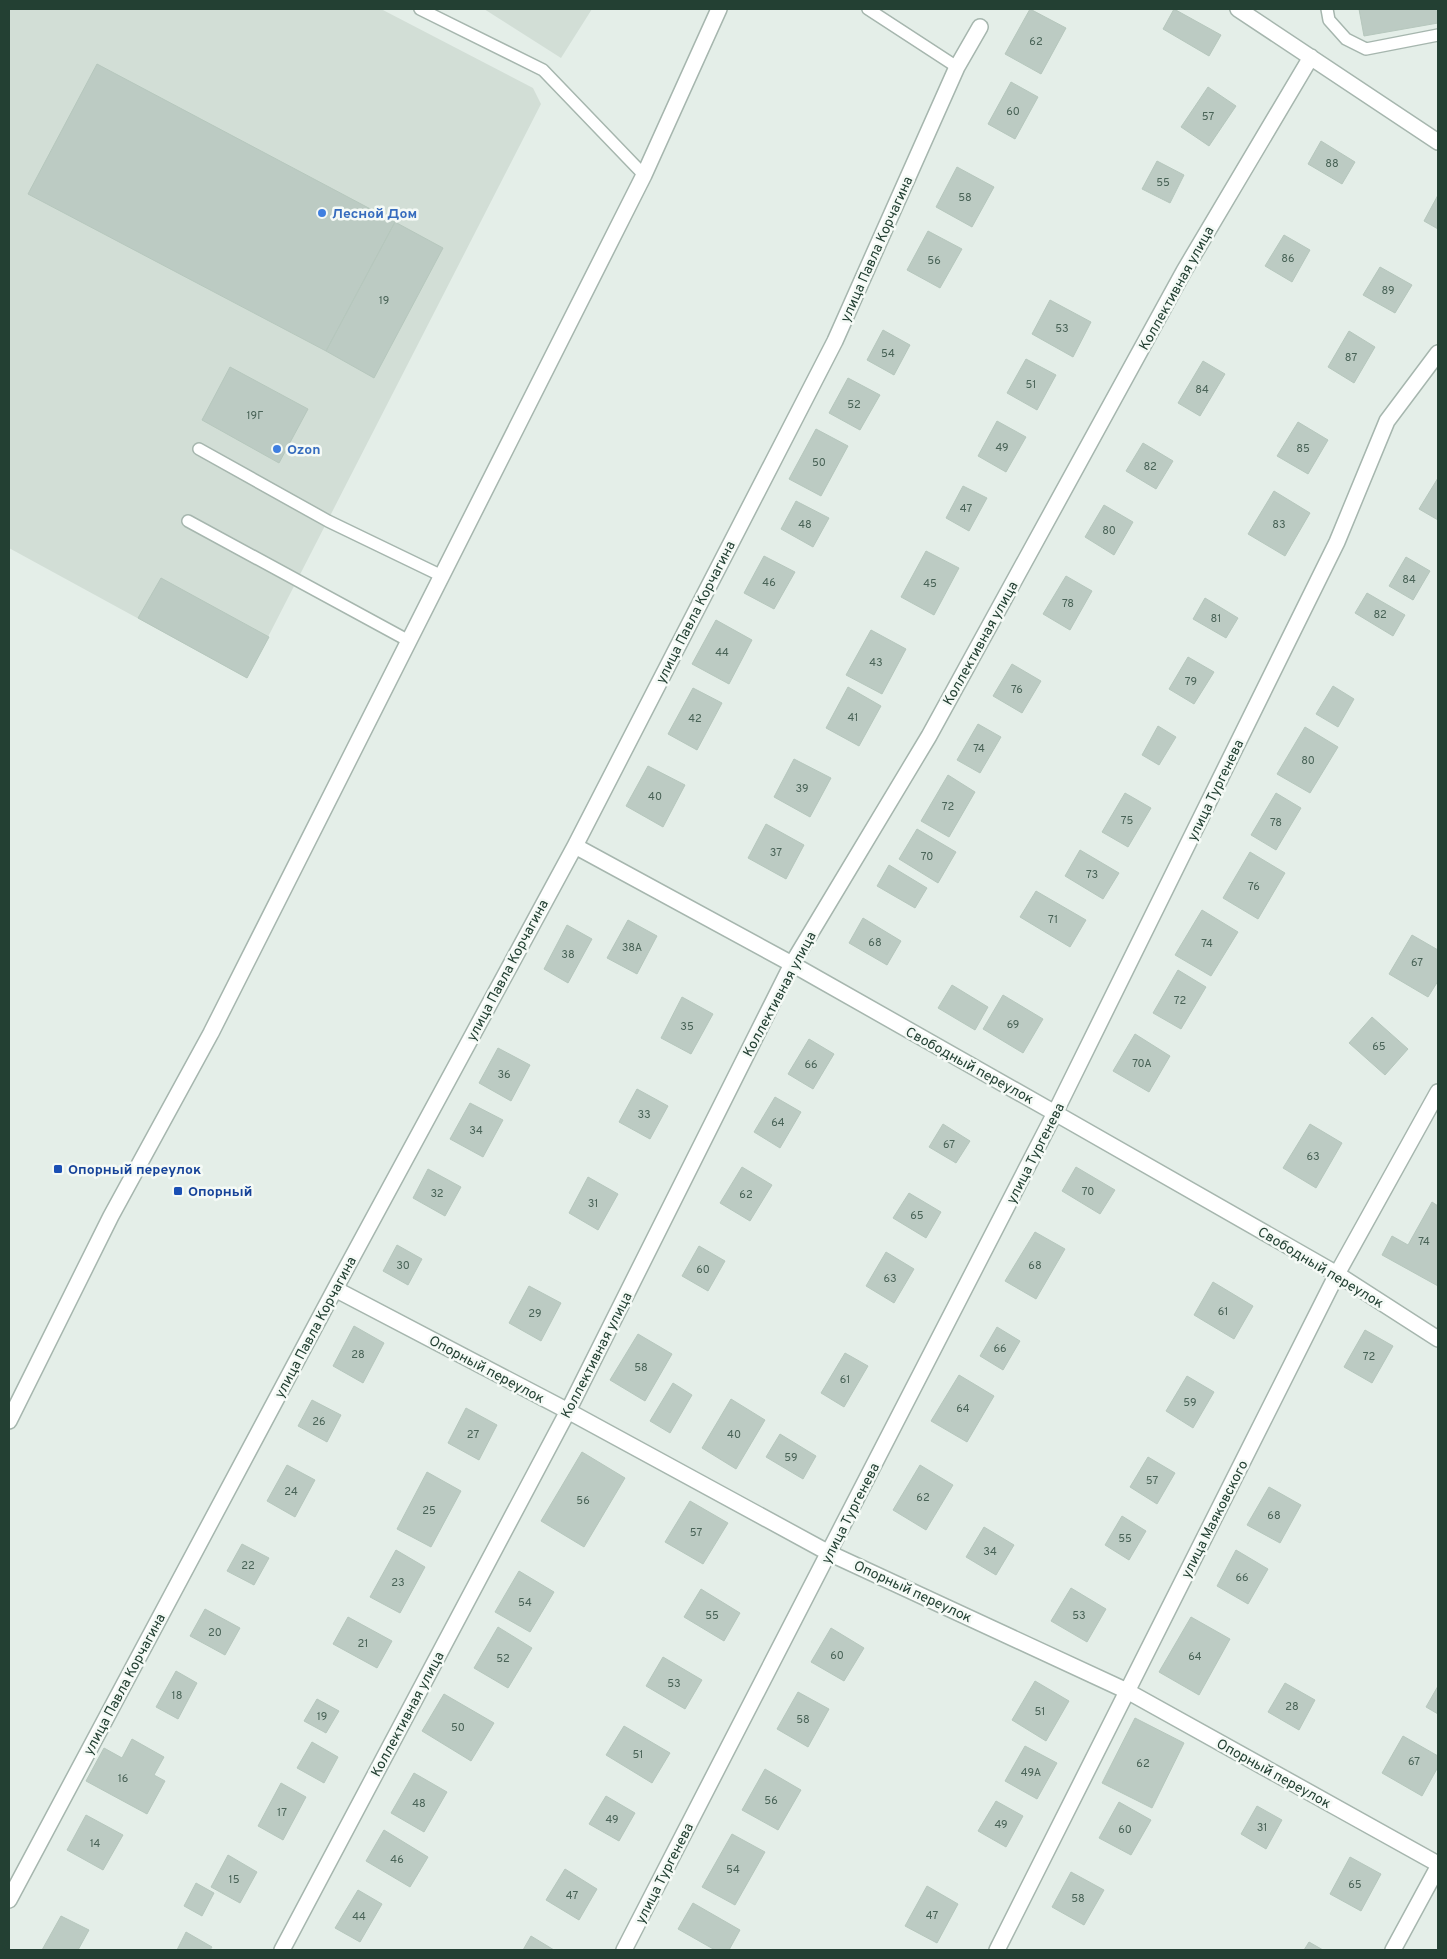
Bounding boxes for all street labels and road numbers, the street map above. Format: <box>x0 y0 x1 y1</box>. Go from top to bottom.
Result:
street label: улица Павла Корчагина <box>838 174 917 325</box>
street label: Коллективная улица <box>1136 224 1219 354</box>
street label: улица Павла Корчагина <box>653 538 740 687</box>
street label: Коллективная улица <box>940 579 1023 709</box>
street label: улица Тургенева <box>1184 737 1248 844</box>
street label: улица Павла Корчагина <box>464 897 553 1044</box>
street label: Коллективная улица <box>740 929 821 1060</box>
street label: Свободный переулок <box>902 1024 1036 1109</box>
street label: улица Тургенева <box>1004 1100 1069 1207</box>
street label: Свободный переулок <box>1254 1224 1386 1313</box>
street label: улица Павла Корчагина <box>272 1254 361 1401</box>
street label: Коллективная улица <box>558 1290 637 1422</box>
street label: Опорный переулок <box>426 1333 547 1408</box>
street label: улица Маяковского <box>1178 1458 1252 1581</box>
street label: улица Тургенева <box>819 1460 884 1567</box>
street label: Опорный переулок <box>851 1558 974 1627</box>
street label: улица Павла Корчагина <box>81 1611 170 1758</box>
street label: Коллективная улица <box>368 1649 449 1780</box>
street label: Опорный переулок <box>1213 1736 1334 1813</box>
street label: улица Тургенева <box>633 1820 698 1927</box>

